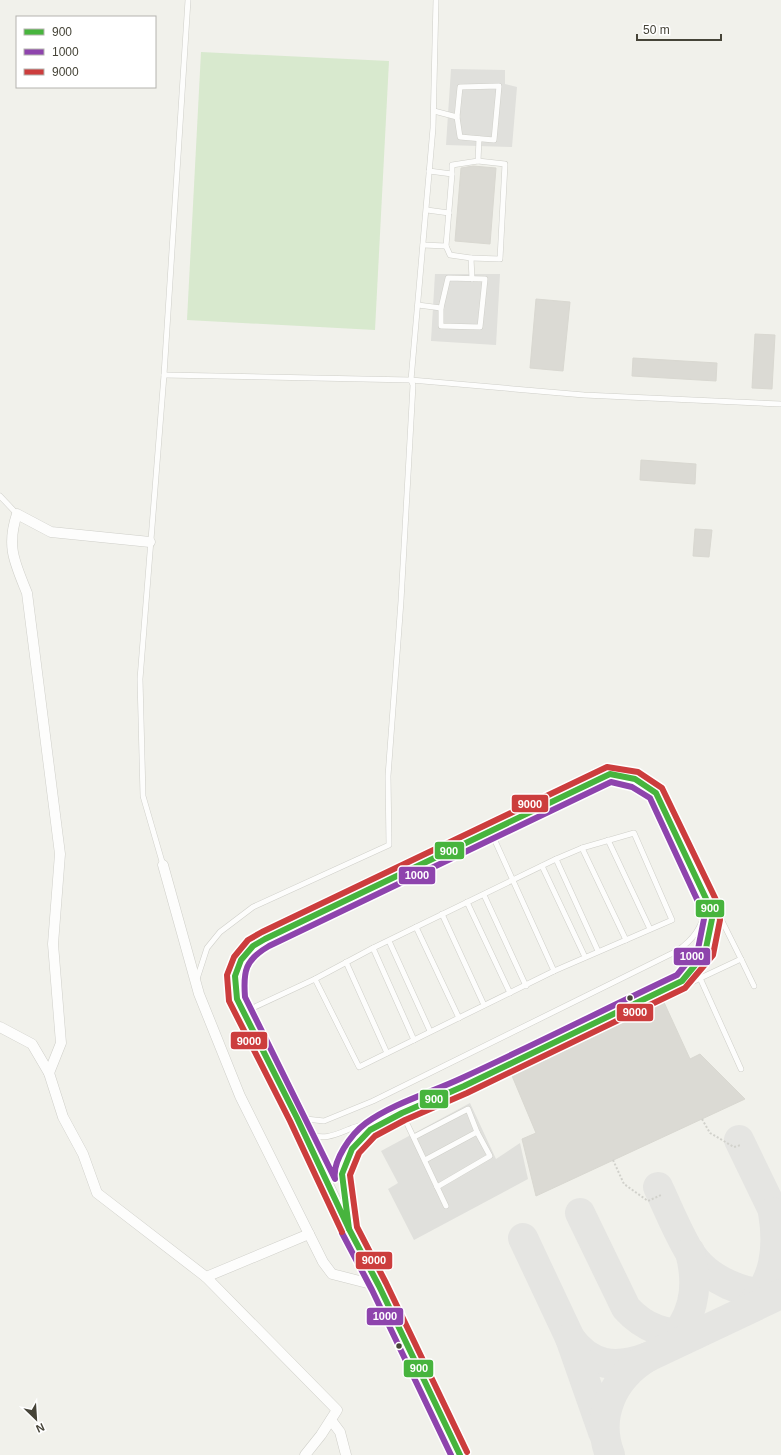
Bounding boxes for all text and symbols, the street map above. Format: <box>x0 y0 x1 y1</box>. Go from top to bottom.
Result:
legend <box>16 16 156 88</box>
scale bar <box>637 16 721 42</box>
text: 50 m <box>643 23 670 37</box>
text: 900 <box>52 25 72 39</box>
text: 1000 <box>52 45 79 59</box>
text: 9000 <box>52 65 79 79</box>
line badge: 9000 <box>511 794 549 813</box>
text: 9000 <box>518 798 542 810</box>
line badge: 900 <box>434 841 465 860</box>
text: 900 <box>440 845 458 857</box>
line badge: 1000 <box>398 866 436 885</box>
text: 1000 <box>405 869 429 881</box>
line badge: 900 <box>695 899 725 918</box>
text: 900 <box>701 902 719 914</box>
line badge: 1000 <box>673 947 711 966</box>
text: 1000 <box>680 950 704 962</box>
unlabelled marker <box>625 993 635 1003</box>
line badge: 9000 <box>616 1003 654 1022</box>
text: 9000 <box>623 1006 647 1018</box>
line badge: 9000 <box>230 1031 268 1050</box>
text: 9000 <box>237 1035 261 1047</box>
line badge: 900 <box>419 1089 449 1109</box>
text: 900 <box>425 1093 443 1105</box>
line badge: 9000 <box>355 1251 393 1270</box>
text: 9000 <box>362 1254 386 1266</box>
line badge: 1000 <box>366 1307 404 1326</box>
text: 1000 <box>373 1310 397 1322</box>
unlabelled marker <box>394 1341 404 1351</box>
line badge: 900 <box>403 1359 434 1378</box>
text: 900 <box>410 1362 428 1374</box>
north arrow <box>16 1399 56 1439</box>
text: N <box>34 1421 46 1435</box>

